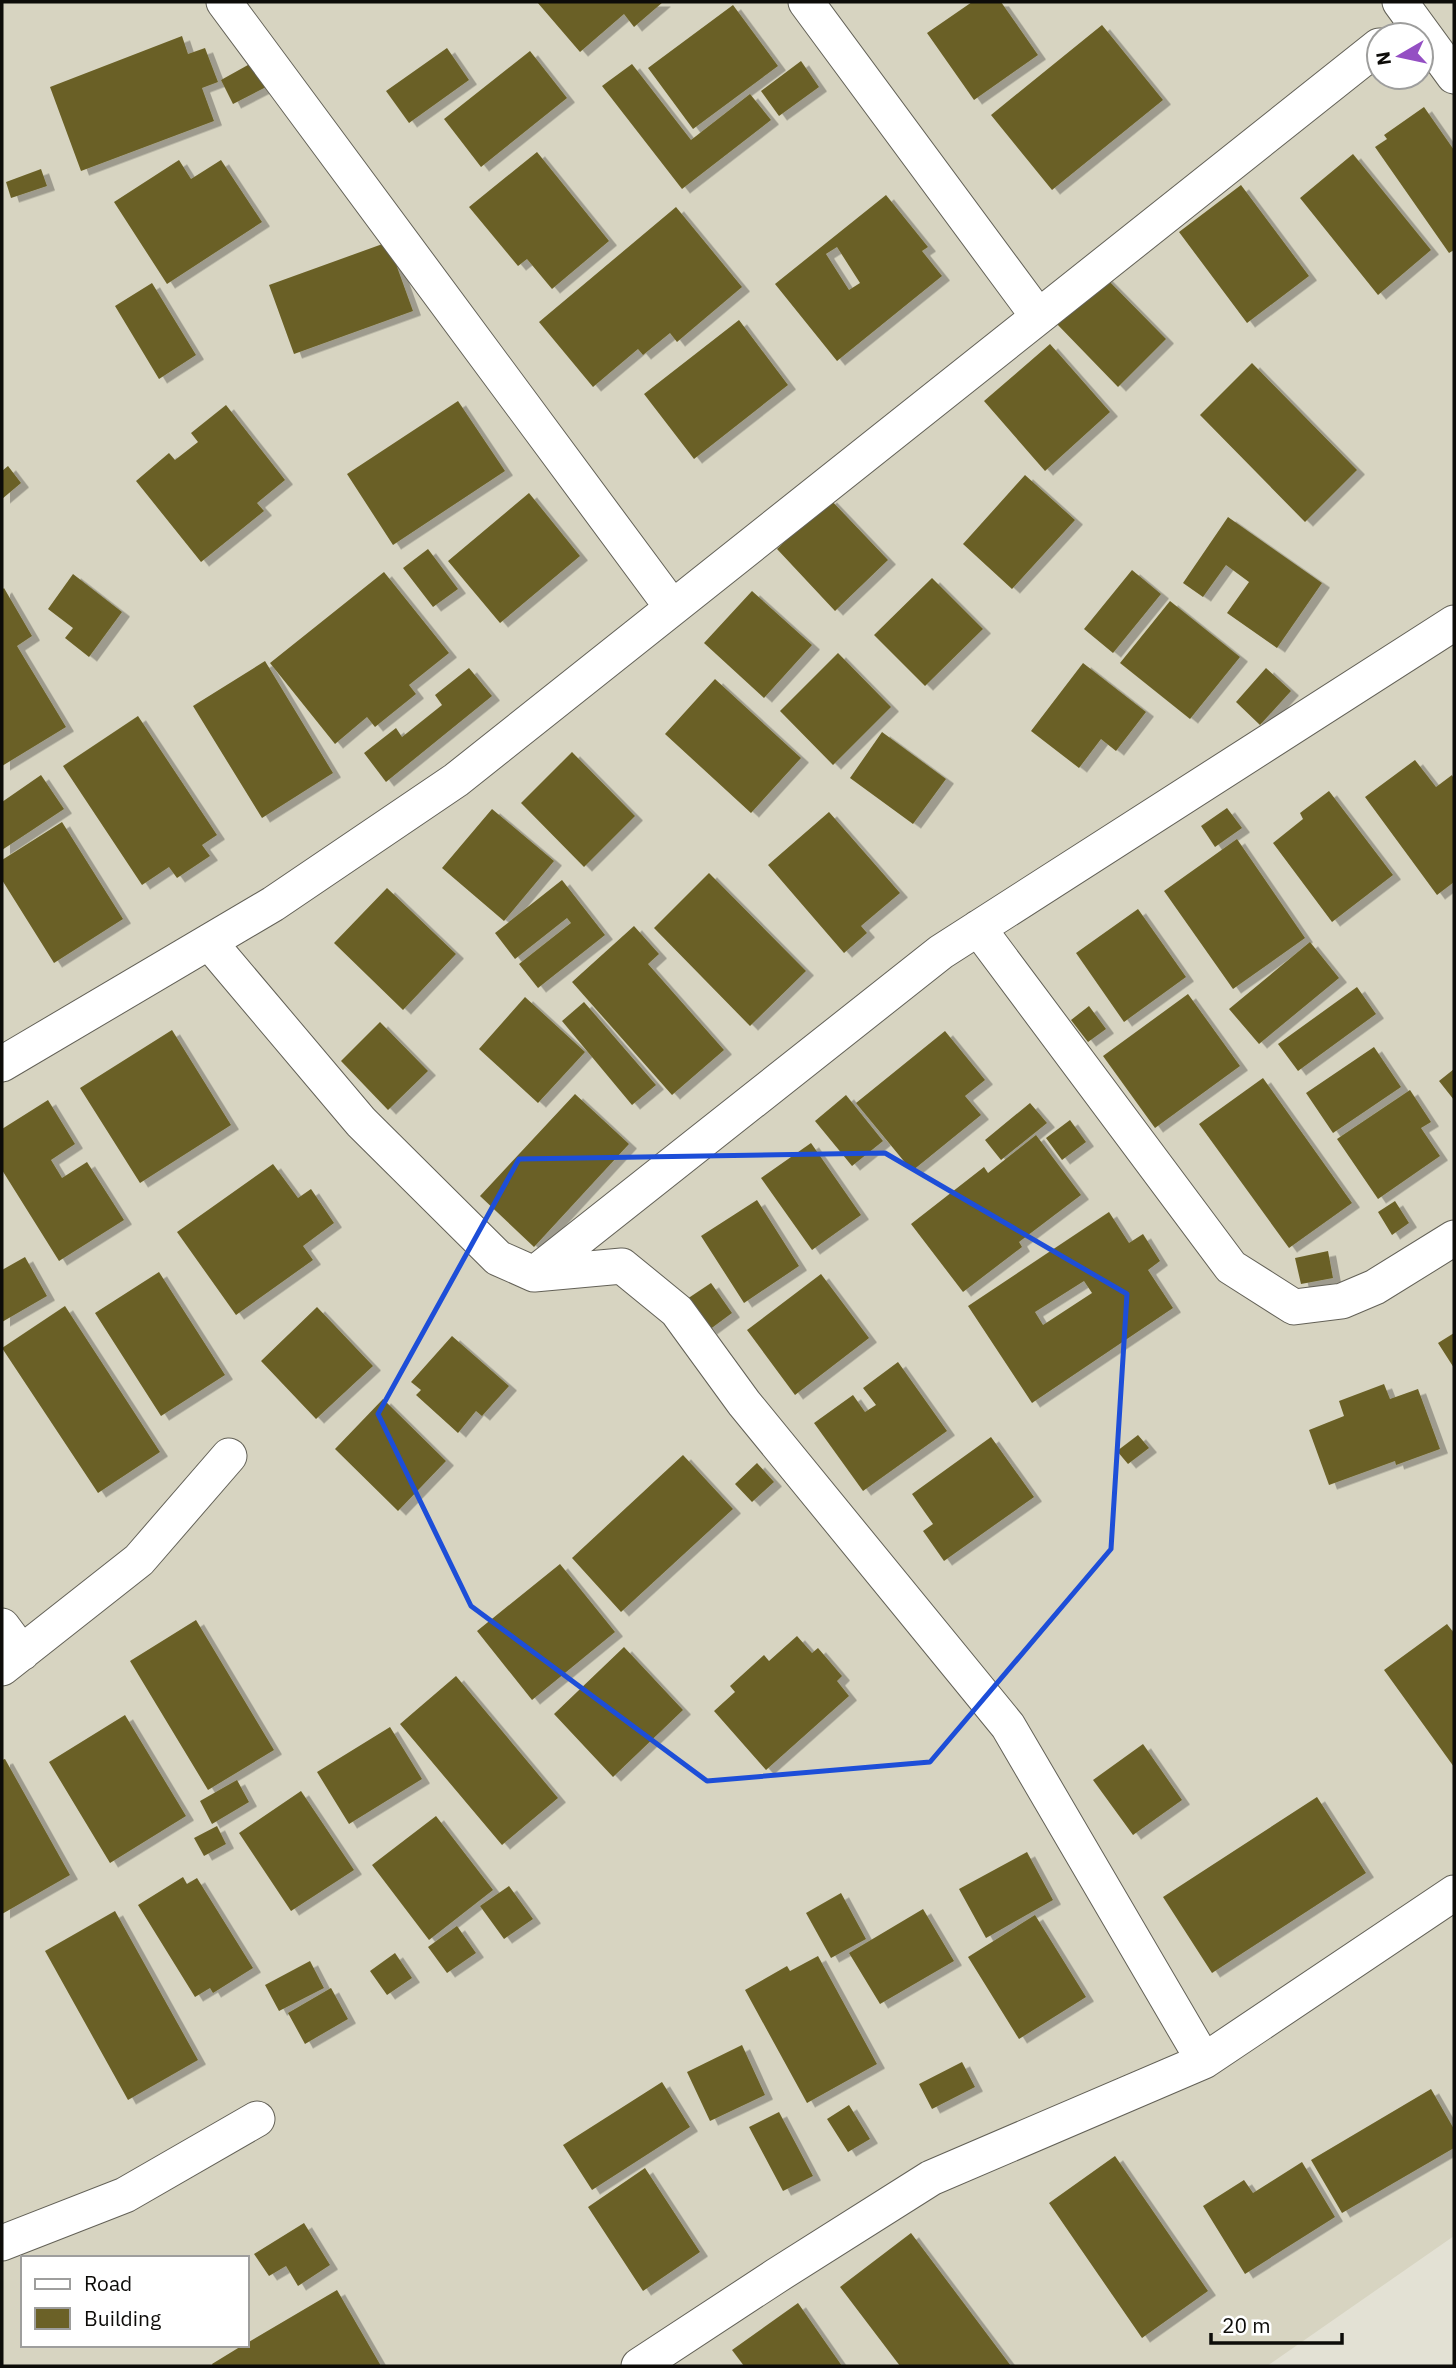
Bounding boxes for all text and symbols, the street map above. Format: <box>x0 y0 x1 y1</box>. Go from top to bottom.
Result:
north arrow <box>1365 21 1435 91</box>
text: N <box>1370 50 1396 67</box>
legend <box>21 2256 248 2347</box>
text: Road <box>84 2269 132 2297</box>
scale bar <box>1211 2302 1342 2346</box>
text: Building <box>84 2304 161 2332</box>
text: 20 m <box>1222 2311 1271 2339</box>

